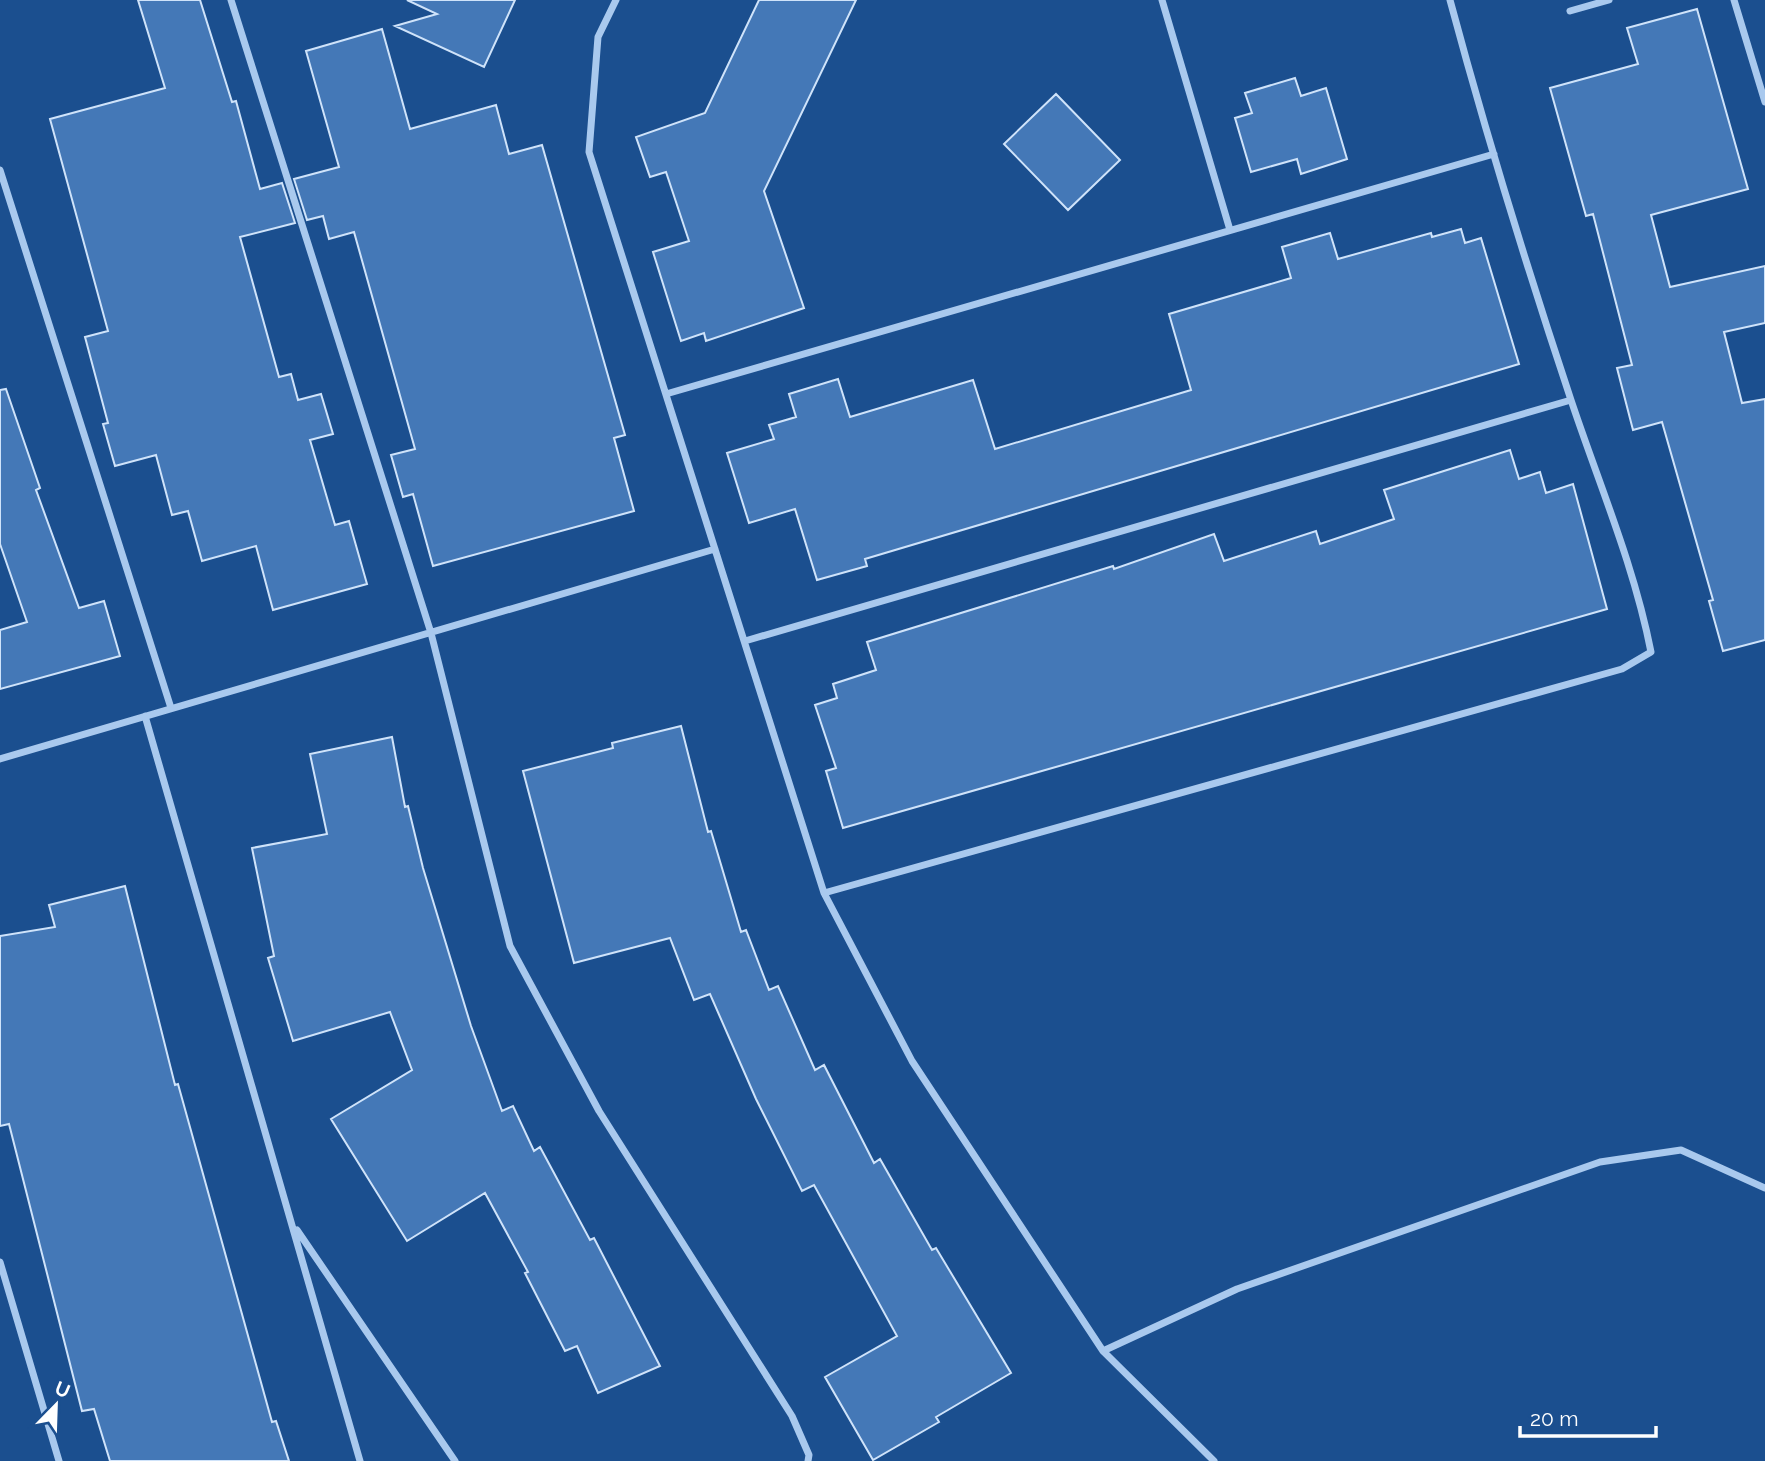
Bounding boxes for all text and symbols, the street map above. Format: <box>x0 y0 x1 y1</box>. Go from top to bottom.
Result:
north arrow <box>21 1370 91 1440</box>
text: U <box>52 1376 74 1402</box>
scale bar <box>1520 1394 1656 1438</box>
text: 20 m <box>1530 1406 1578 1431</box>

